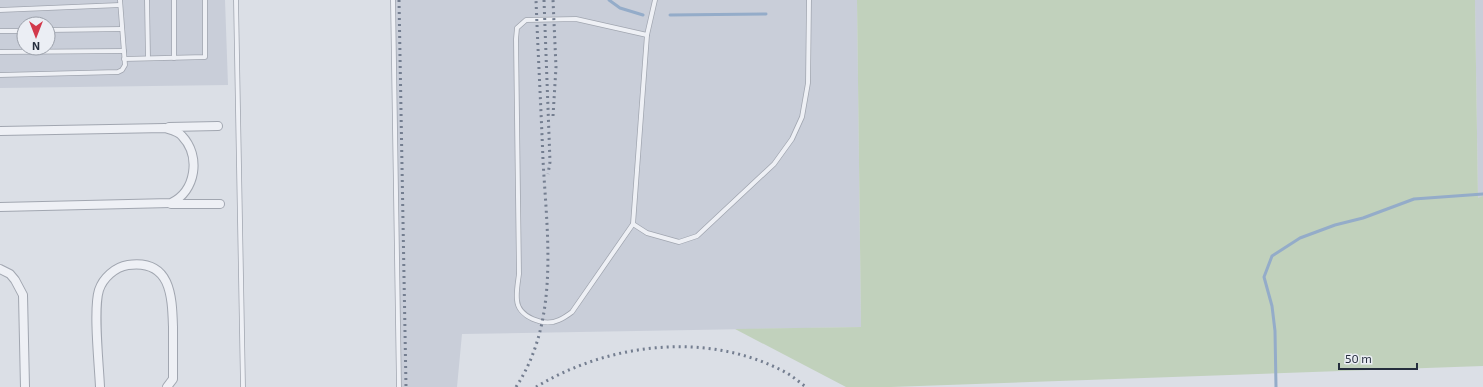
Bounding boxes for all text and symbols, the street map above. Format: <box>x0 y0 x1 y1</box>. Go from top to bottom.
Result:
north arrow <box>16 16 56 56</box>
text: N <box>32 40 40 53</box>
scale bar <box>1339 345 1417 371</box>
text: 50 m <box>1345 351 1372 365</box>

